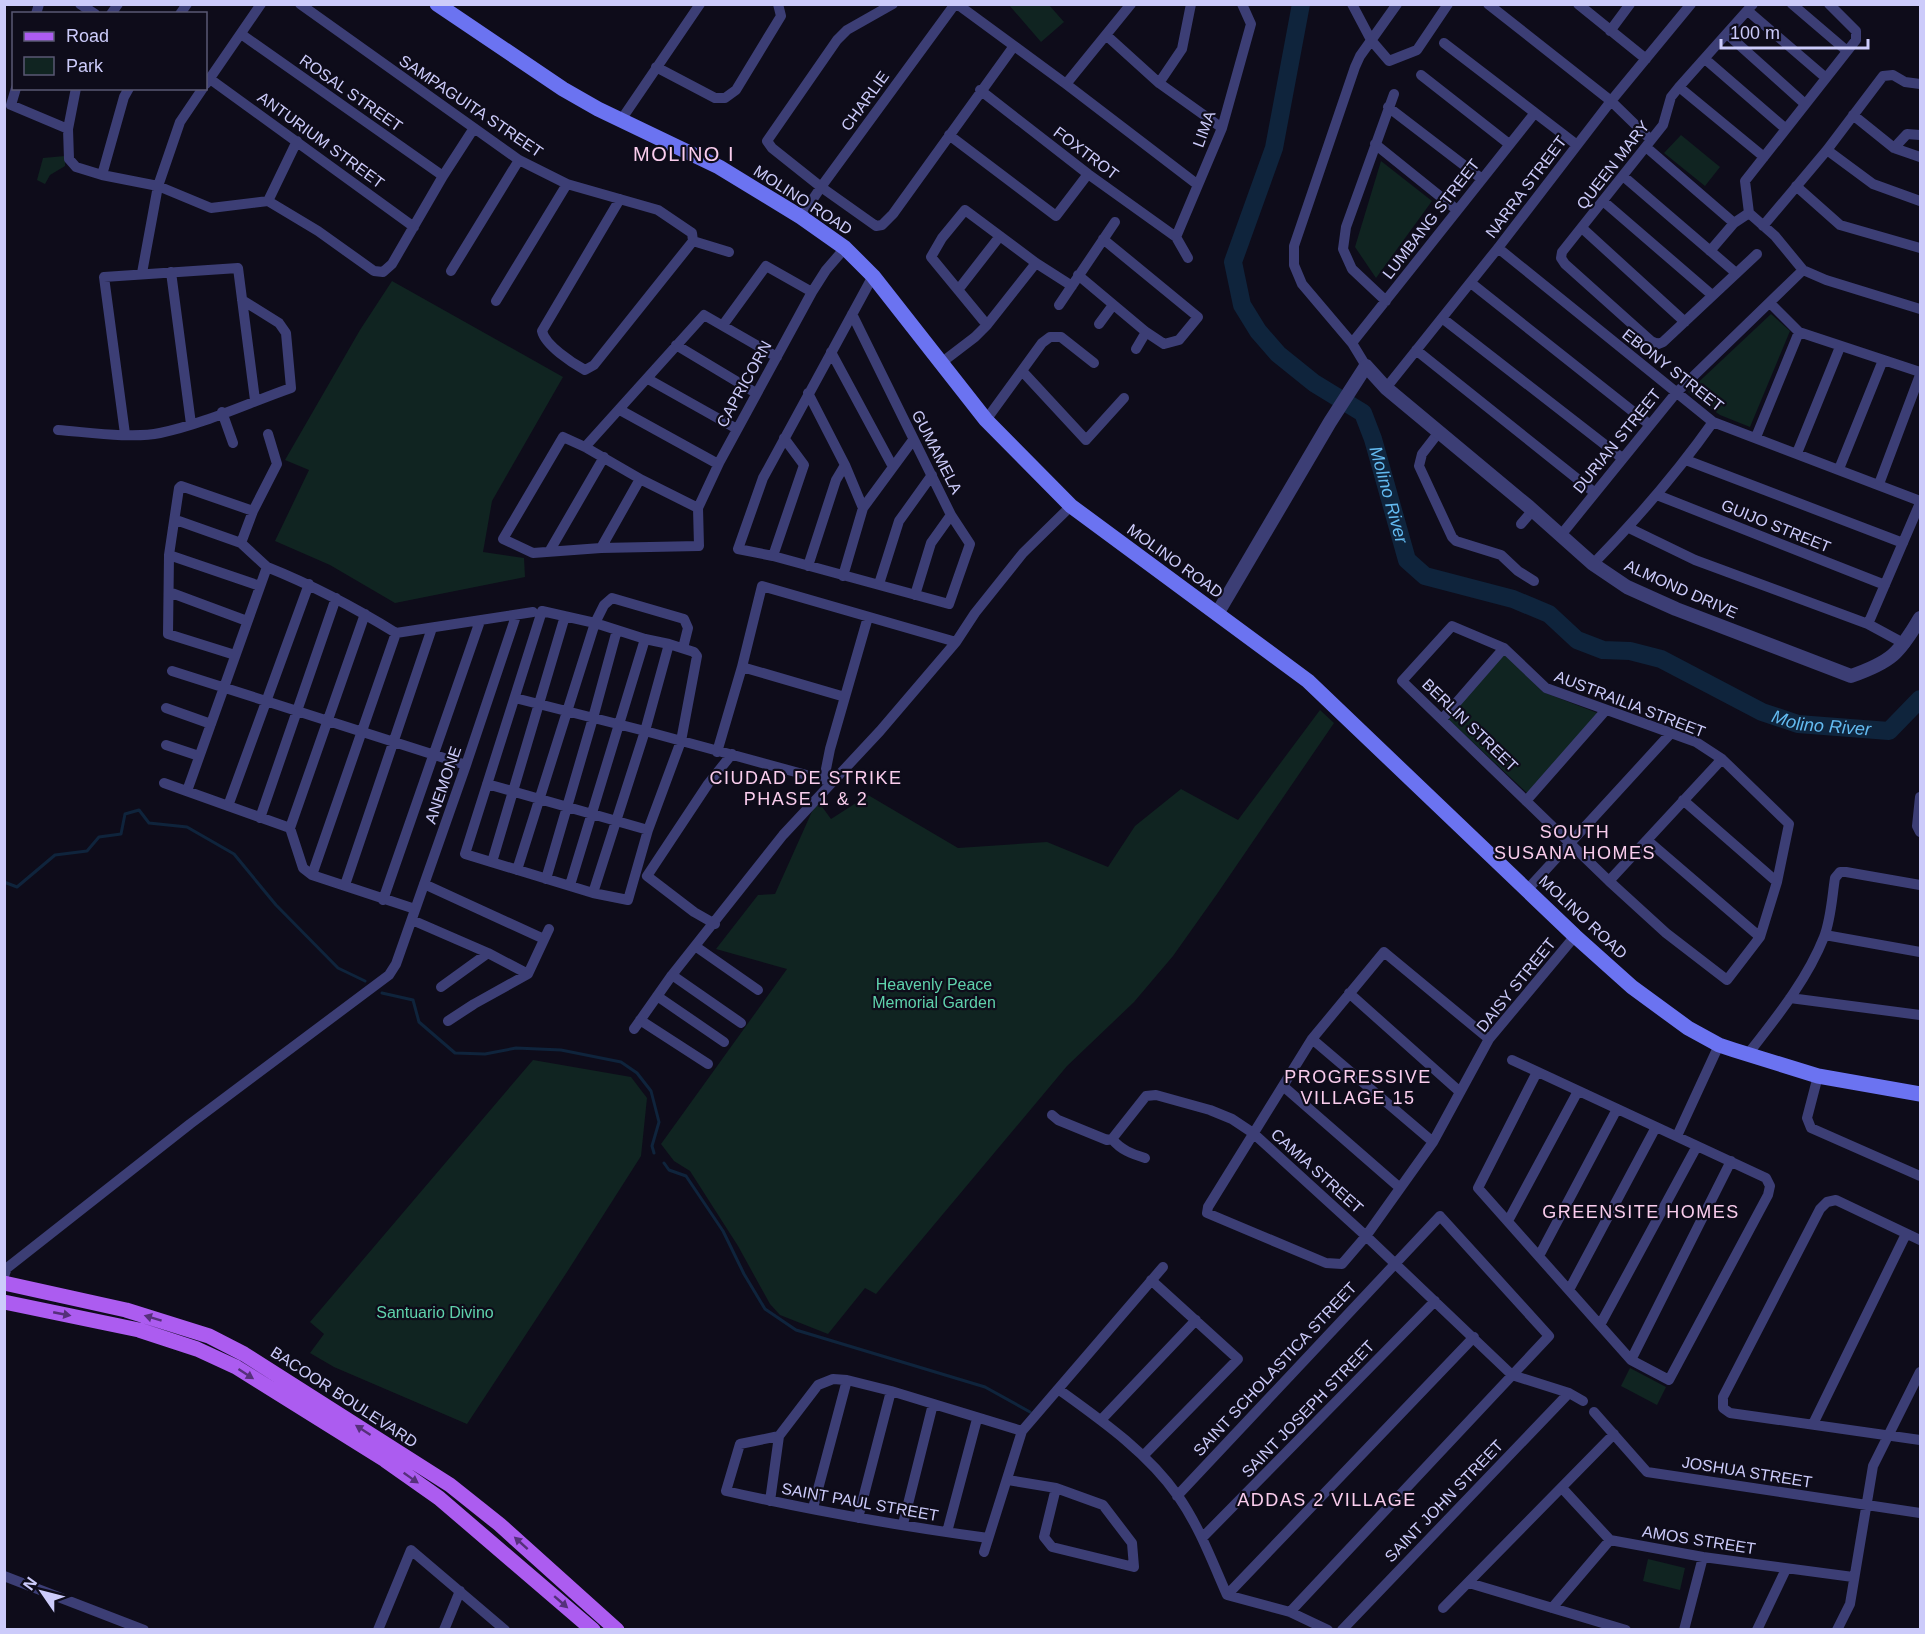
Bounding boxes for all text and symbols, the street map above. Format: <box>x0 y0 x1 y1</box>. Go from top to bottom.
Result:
legend <box>12 12 207 90</box>
scale bar <box>1721 12 1868 50</box>
text: 100 m <box>1730 23 1780 43</box>
text: Road <box>66 26 109 46</box>
street label: ROSAL STREET <box>296 51 406 135</box>
street label: SAMPAGUITA STREET <box>396 52 546 160</box>
text: Park <box>66 56 104 76</box>
street label: CHARLIE <box>838 68 892 134</box>
street label: ANTURIUM STREET <box>255 88 388 192</box>
street label: LIMA <box>1190 108 1218 149</box>
street label: QUEEN MARY <box>1573 117 1653 213</box>
street label: FOXTROT <box>1050 123 1122 183</box>
street label: NARRA STREET <box>1482 133 1570 241</box>
district label: MOLINO I <box>633 143 735 165</box>
street label: LUMBANG STREET <box>1379 156 1483 282</box>
street label: MOLINO ROAD <box>751 162 855 238</box>
street label: EBONY STREET <box>1619 325 1727 415</box>
street label: CAPRICORN <box>713 338 775 430</box>
street label: DURIAN STREET <box>1570 385 1664 496</box>
street label: GUMAMELA <box>909 407 966 497</box>
water label: Molino River <box>1365 444 1412 547</box>
street label: GUIJO STREET <box>1719 496 1833 556</box>
street label: MOLINO ROAD <box>1124 521 1226 601</box>
street label: ALMOND DRIVE <box>1622 556 1740 622</box>
street label: AUSTRAILIA STREET <box>1552 667 1708 741</box>
street label: BERLIN STREET <box>1419 675 1521 775</box>
water label: Molino River <box>1769 706 1873 740</box>
street label: ANEMONE <box>422 744 464 826</box>
district label: CIUDAD DE STRIKE PHASE 1 & 2 <box>709 768 903 809</box>
district label: SOUTH SUSANA HOMES <box>1494 822 1656 863</box>
street label: MOLINO ROAD <box>1536 872 1630 962</box>
street label: DAISY STREET <box>1473 935 1559 1035</box>
park label: Heavenly Peace Memorial Garden <box>872 976 996 1011</box>
district label: PROGRESSIVE VILLAGE 15 <box>1284 1067 1432 1108</box>
street label: CAMIA STREET <box>1268 1125 1366 1217</box>
district label: GREENSITE HOMES <box>1542 1202 1740 1222</box>
street label: SAINT SCHOLASTICA STREET <box>1190 1279 1360 1459</box>
park label: Santuario Divino <box>376 1304 494 1321</box>
one-way arrow <box>53 1310 72 1319</box>
one-way arrow <box>144 1313 162 1322</box>
street label: SAINT JOSEPH STREET <box>1238 1337 1378 1481</box>
street label: BACOOR BOULEVARD <box>268 1343 420 1451</box>
one-way arrow <box>238 1368 254 1379</box>
one-way arrow <box>354 1424 371 1435</box>
street label: SAINT JOHN STREET <box>1381 1437 1507 1565</box>
street label: JOSHUA STREET <box>1681 1453 1814 1491</box>
one-way arrow <box>402 1472 418 1484</box>
street label: SAINT PAUL STREET <box>780 1480 940 1524</box>
district label: ADDAS 2 VILLAGE <box>1237 1490 1417 1510</box>
street label: AMOS STREET <box>1641 1523 1757 1557</box>
one-way arrow <box>513 1536 528 1550</box>
north arrow <box>12 1562 72 1622</box>
text: N <box>20 1574 40 1593</box>
one-way arrow <box>553 1595 568 1608</box>

